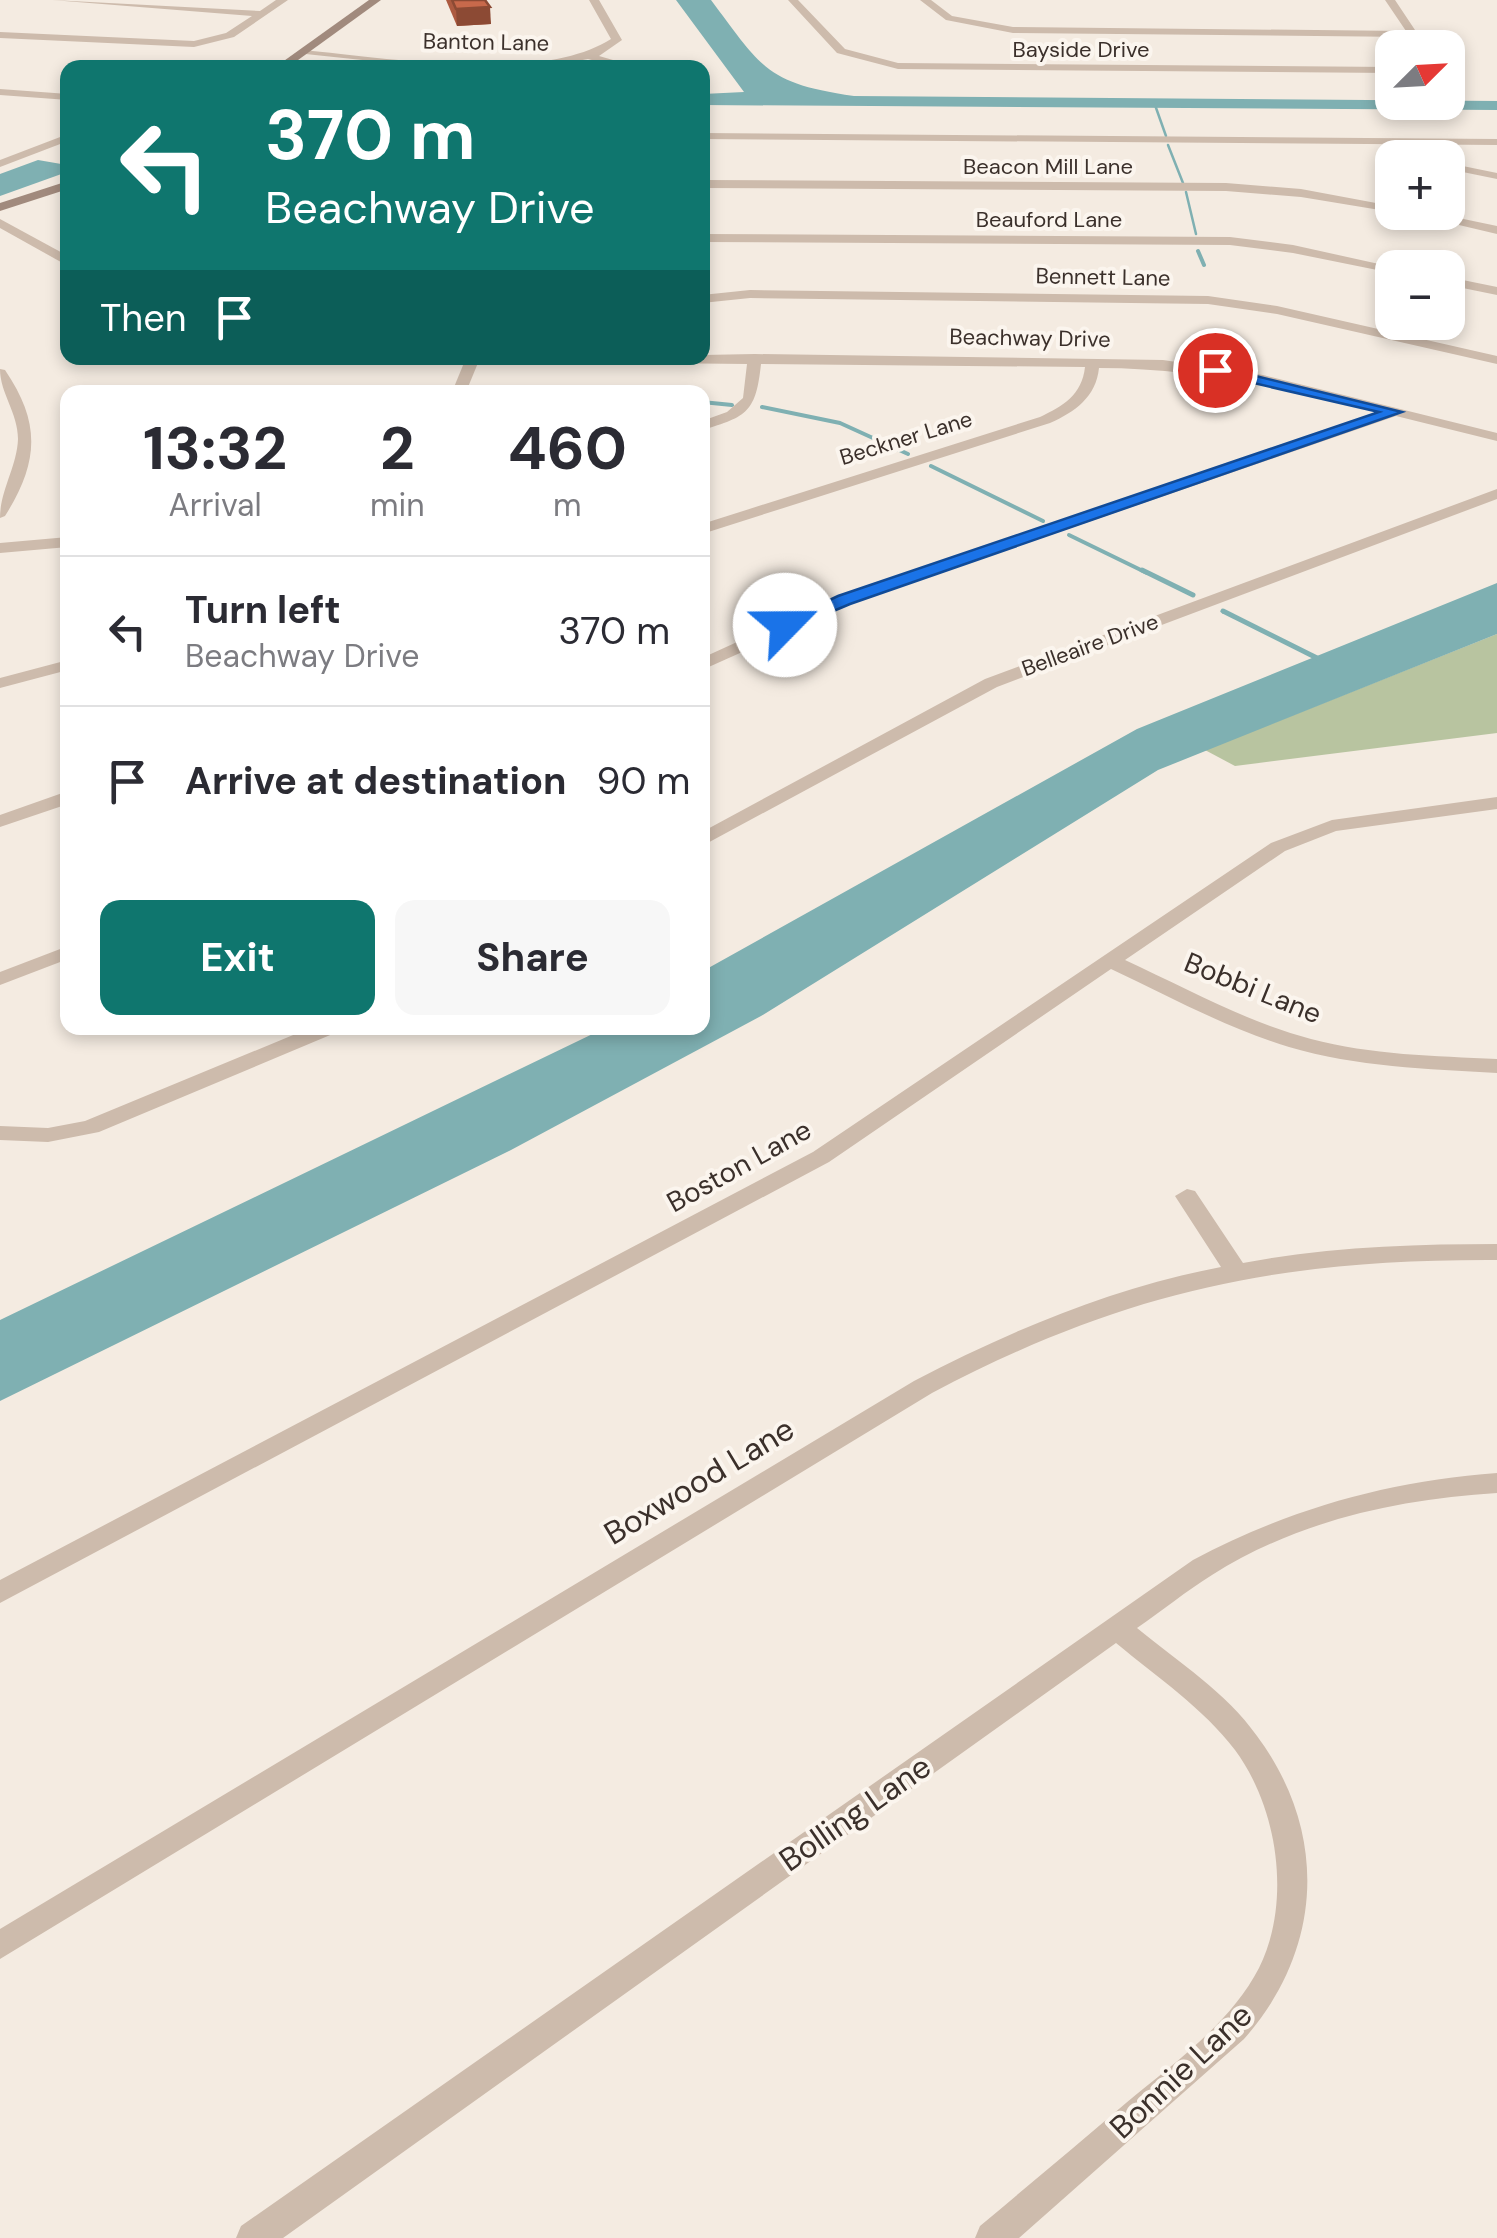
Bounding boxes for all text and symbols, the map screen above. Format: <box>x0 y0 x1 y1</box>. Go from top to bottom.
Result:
street label: Banton Lane <box>423 26 549 58</box>
north arrow <box>1375 30 1465 120</box>
map controls <box>1375 30 1465 340</box>
street label: Bayside Drive <box>1012 35 1150 64</box>
text: 370 m <box>265 90 476 181</box>
icon: left <box>100 100 230 230</box>
button: + <box>1375 140 1465 230</box>
street label: Beacon Mill Lane <box>963 152 1133 181</box>
text: Beachway Drive <box>265 178 595 237</box>
street label: Beauford Lane <box>976 205 1122 234</box>
button: − <box>1375 250 1465 340</box>
street label: Bennett Lane <box>1035 261 1171 293</box>
icon: arrive <box>207 290 262 345</box>
text: Then <box>100 293 187 343</box>
street label: Beachway Drive <box>949 322 1111 354</box>
pin <box>1173 328 1258 413</box>
icon: arrive <box>1188 343 1243 398</box>
street label: Beckner Lane <box>836 404 976 472</box>
text: 13:32 <box>143 409 287 488</box>
text: 2 <box>380 409 415 488</box>
text: 460 <box>508 409 627 488</box>
text: Arrival <box>168 484 262 526</box>
text: min <box>370 484 425 526</box>
text: m <box>553 484 582 526</box>
position arrow <box>733 573 837 677</box>
text: Turn left <box>185 585 341 635</box>
icon: left <box>100 604 155 659</box>
text: 370 m <box>558 606 670 656</box>
street label: Belleaire Drive <box>1018 607 1162 683</box>
text: Beachway Drive <box>185 635 419 677</box>
icon: arrive <box>100 754 155 809</box>
text: Arrive at destination <box>185 756 567 806</box>
text: 90 m <box>597 756 690 806</box>
button: Exit <box>100 900 375 1015</box>
button: Share <box>395 900 670 1015</box>
street label: Bobbi Lane <box>1179 944 1327 1032</box>
street label: Boston Lane <box>660 1111 818 1221</box>
street label: Boxwood Lane <box>596 1408 802 1554</box>
street label: Bolling Lane <box>771 1745 939 1881</box>
street label: Bonnie Lane <box>1101 1994 1261 2148</box>

